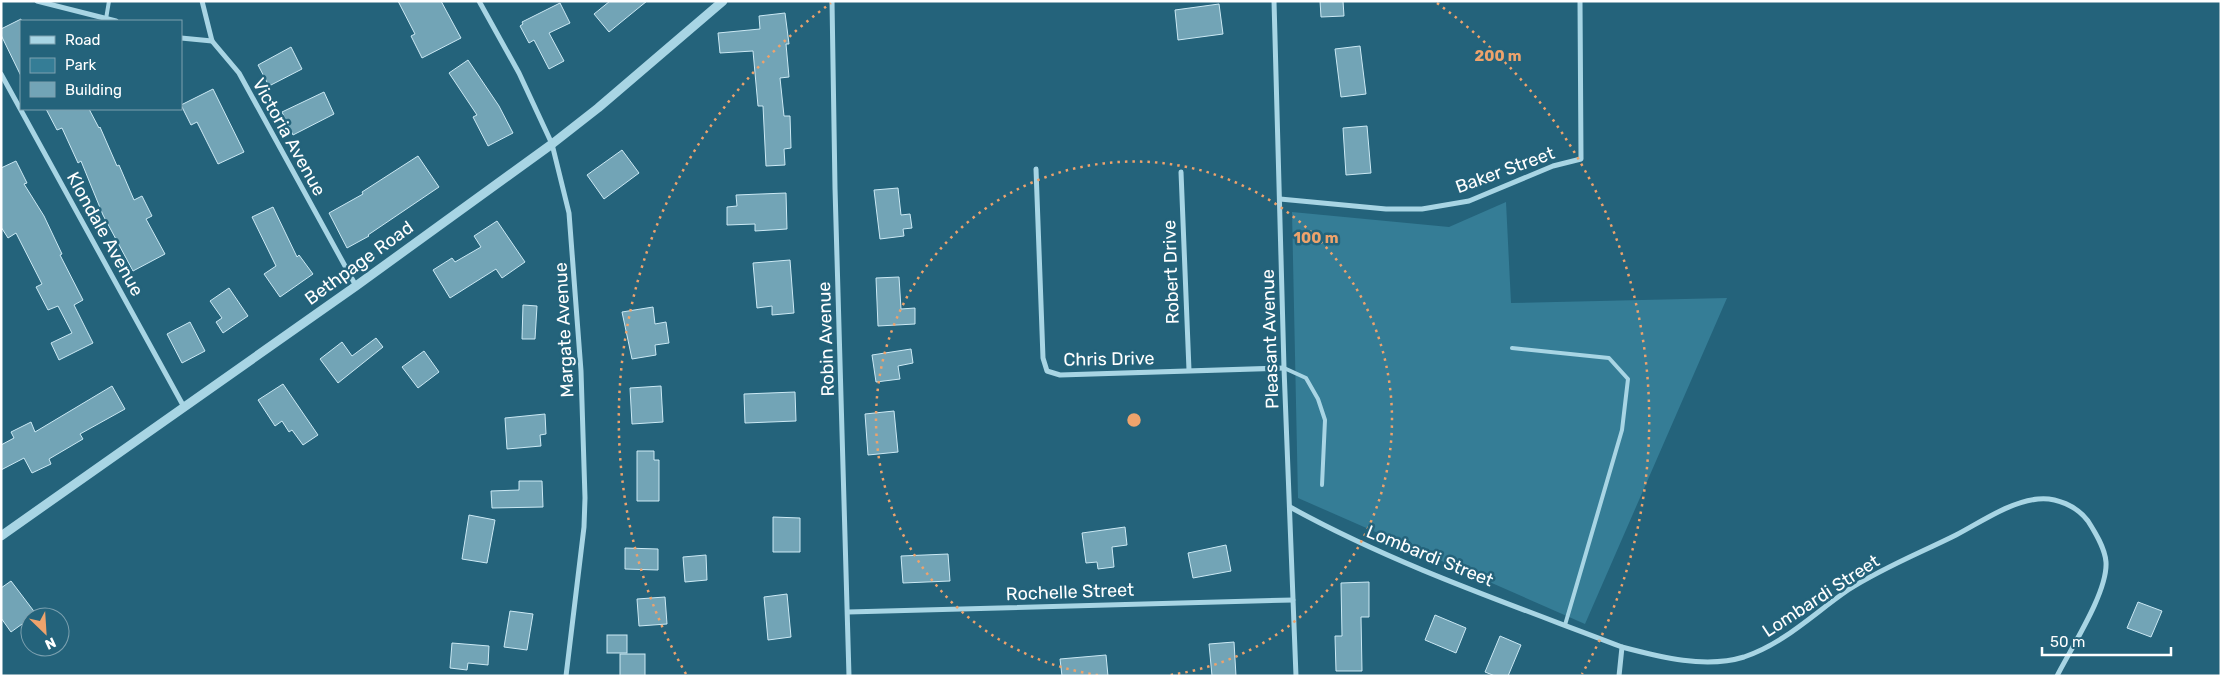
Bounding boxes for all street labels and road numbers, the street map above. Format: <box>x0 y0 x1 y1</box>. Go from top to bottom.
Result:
street label: Victoria Avenue <box>247 74 331 200</box>
street label: Baker Street <box>1452 142 1558 198</box>
street label: Klondale Avenue <box>62 168 148 300</box>
street label: Bethpage Road <box>301 216 417 310</box>
street label: Robert Drive <box>1158 219 1184 325</box>
street label: Margate Avenue <box>549 262 579 398</box>
street label: Pleasant Avenue <box>1257 269 1283 409</box>
street label: Robin Avenue <box>813 281 839 397</box>
street label: Chris Drive <box>1063 347 1155 371</box>
street label: Lombardi Street <box>1363 520 1497 592</box>
street label: Lombardi Street <box>1758 550 1884 642</box>
street label: Rochelle Street <box>1006 579 1134 605</box>

